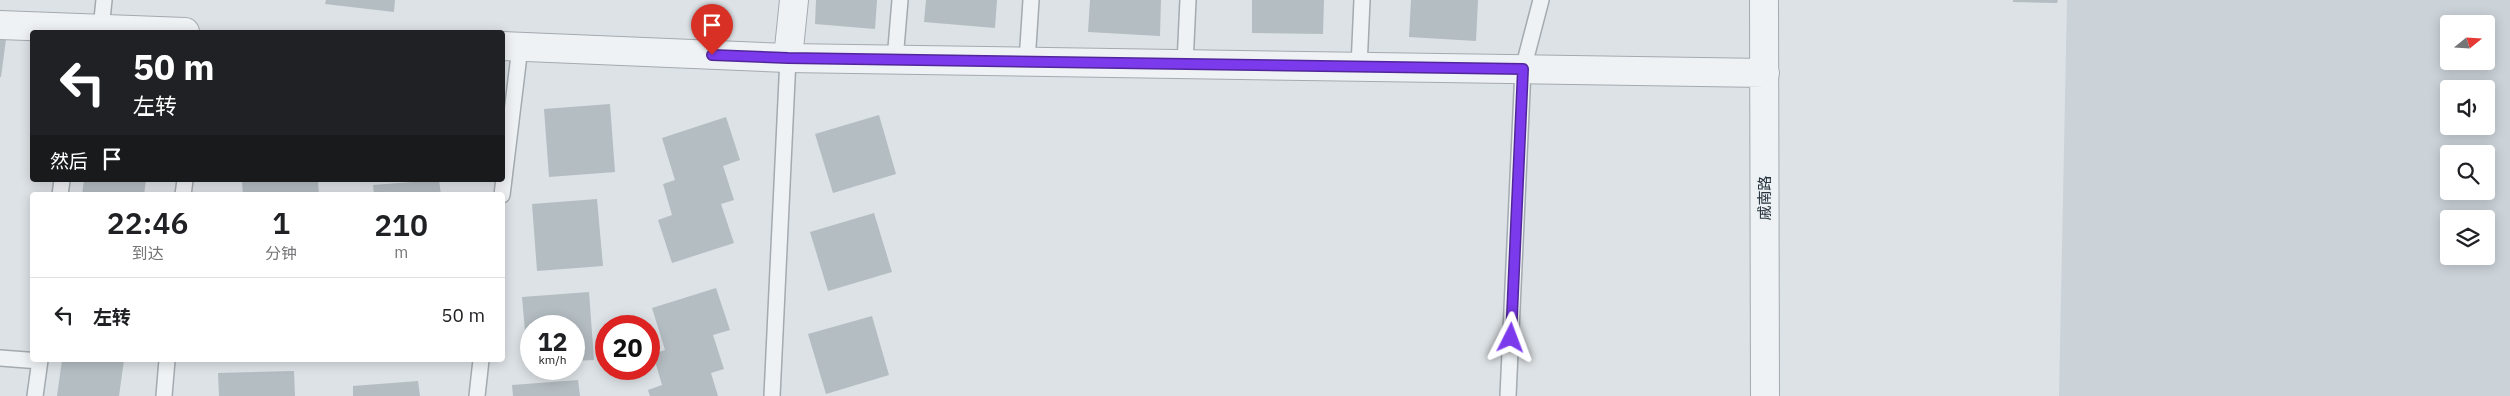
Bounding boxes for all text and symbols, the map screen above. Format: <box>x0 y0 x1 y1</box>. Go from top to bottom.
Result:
pin <box>691 4 733 55</box>
icon: arrive <box>698 11 726 39</box>
north arrow <box>2440 15 2495 70</box>
map controls <box>2440 15 2495 265</box>
text: 50 m <box>133 44 215 90</box>
icon: left <box>50 50 115 115</box>
button: sound <box>2440 80 2495 135</box>
text: 左转 <box>133 91 177 120</box>
icon: arrive <box>98 145 126 173</box>
button: search <box>2440 145 2495 200</box>
text: 然后 <box>50 149 88 173</box>
street label: 戚南路 <box>1755 175 1774 221</box>
text: 22:46 <box>107 203 188 242</box>
text: 1 <box>272 203 290 242</box>
text: 210 <box>374 205 428 244</box>
button: layers <box>2440 210 2495 265</box>
text: m <box>394 242 408 262</box>
text: 到达 <box>132 243 164 263</box>
text: 分钟 <box>265 243 297 263</box>
icon: left <box>50 301 78 329</box>
text: 50 m <box>441 303 485 327</box>
text: 左转 <box>93 305 131 329</box>
position arrow <box>1484 311 1536 363</box>
speed limit sign: 20 <box>595 315 660 380</box>
text: 12 <box>537 325 568 358</box>
text: km/h <box>538 352 567 367</box>

